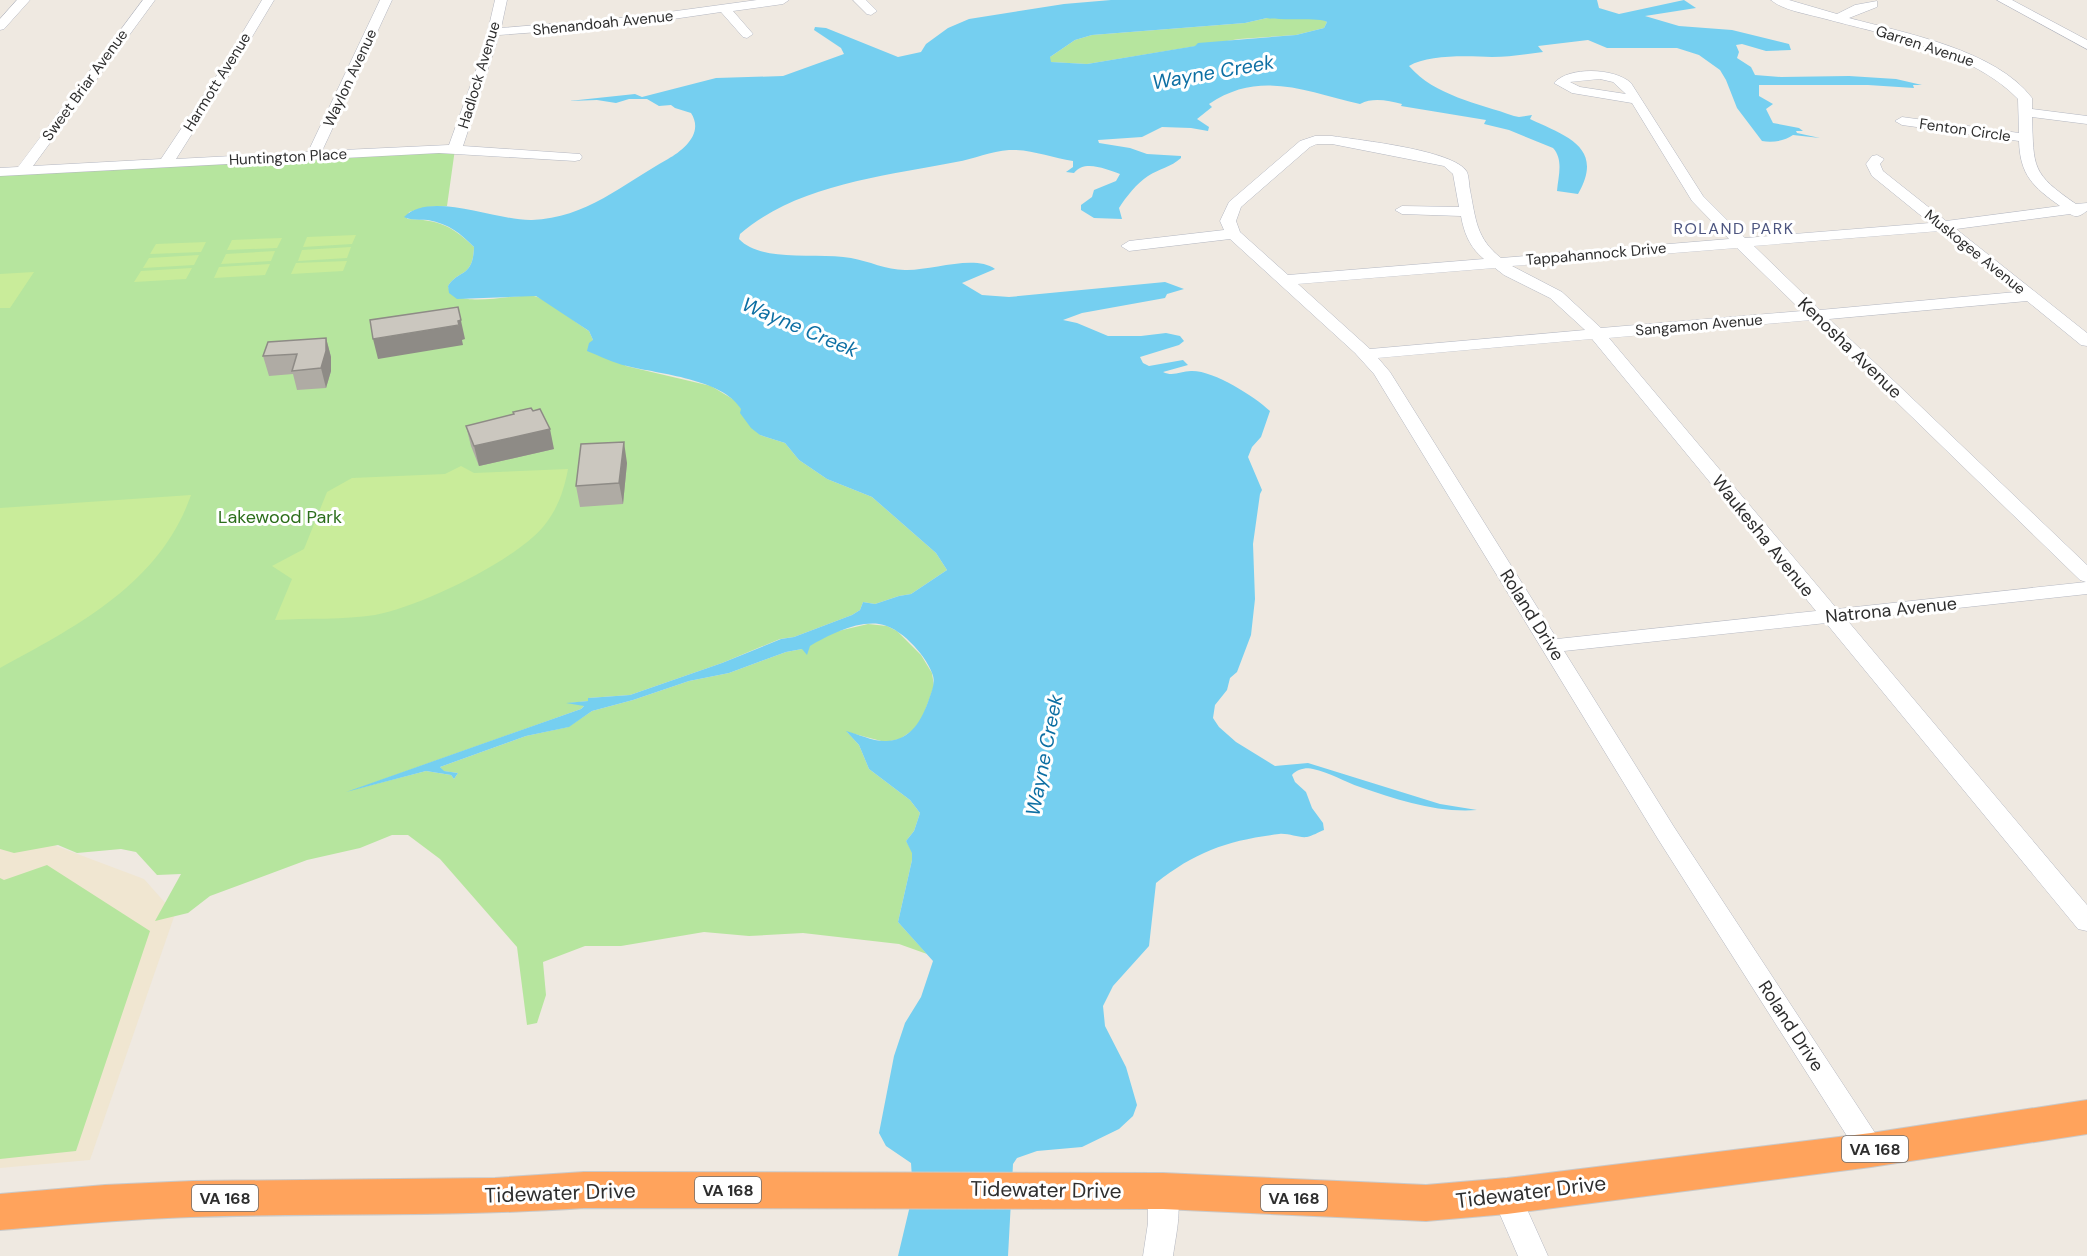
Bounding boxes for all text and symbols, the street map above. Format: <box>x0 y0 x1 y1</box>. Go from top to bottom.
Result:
street label: Shenandoah Avenue <box>532 6 674 40</box>
street label: Hadlock Avenue <box>453 19 505 131</box>
street label: Garren Avenue <box>1873 21 1977 71</box>
street label: Sweet Briar Avenue <box>38 25 132 145</box>
street label: Waylon Avenue <box>319 26 381 130</box>
street label: Harmott Avenue <box>179 29 255 135</box>
water label: Wayne Creek <box>1150 48 1277 96</box>
street label: Fenton Circle <box>1918 114 2012 146</box>
street label: Huntington Place <box>228 144 348 170</box>
street label: Muskogee Avenue <box>1920 205 2030 299</box>
district label: ROLAND PARK <box>1673 218 1795 239</box>
street label: Tappahannock Drive <box>1525 238 1667 270</box>
water label: Wayne Creek <box>738 291 863 363</box>
street label: Kenosha Avenue <box>1793 292 1907 404</box>
street label: Sangamon Avenue <box>1634 309 1764 341</box>
street label: Waukesha Avenue <box>1706 470 1820 602</box>
park label: Lakewood Park <box>218 505 342 529</box>
street label: Roland Drive <box>1494 565 1570 665</box>
street label: Natrona Avenue <box>1824 591 1958 629</box>
water label: Wayne Creek <box>1019 691 1069 818</box>
street label: Roland Drive <box>1753 976 1829 1076</box>
road number: VA 168 <box>1842 1136 1908 1162</box>
street label: Tidewater Drive <box>1454 1169 1608 1215</box>
street label: Tidewater Drive <box>970 1175 1122 1205</box>
street label: Tidewater Drive <box>484 1176 636 1210</box>
road number: VA 168 <box>695 1177 761 1203</box>
road number: VA 168 <box>192 1185 258 1211</box>
road number: VA 168 <box>1261 1185 1327 1211</box>

